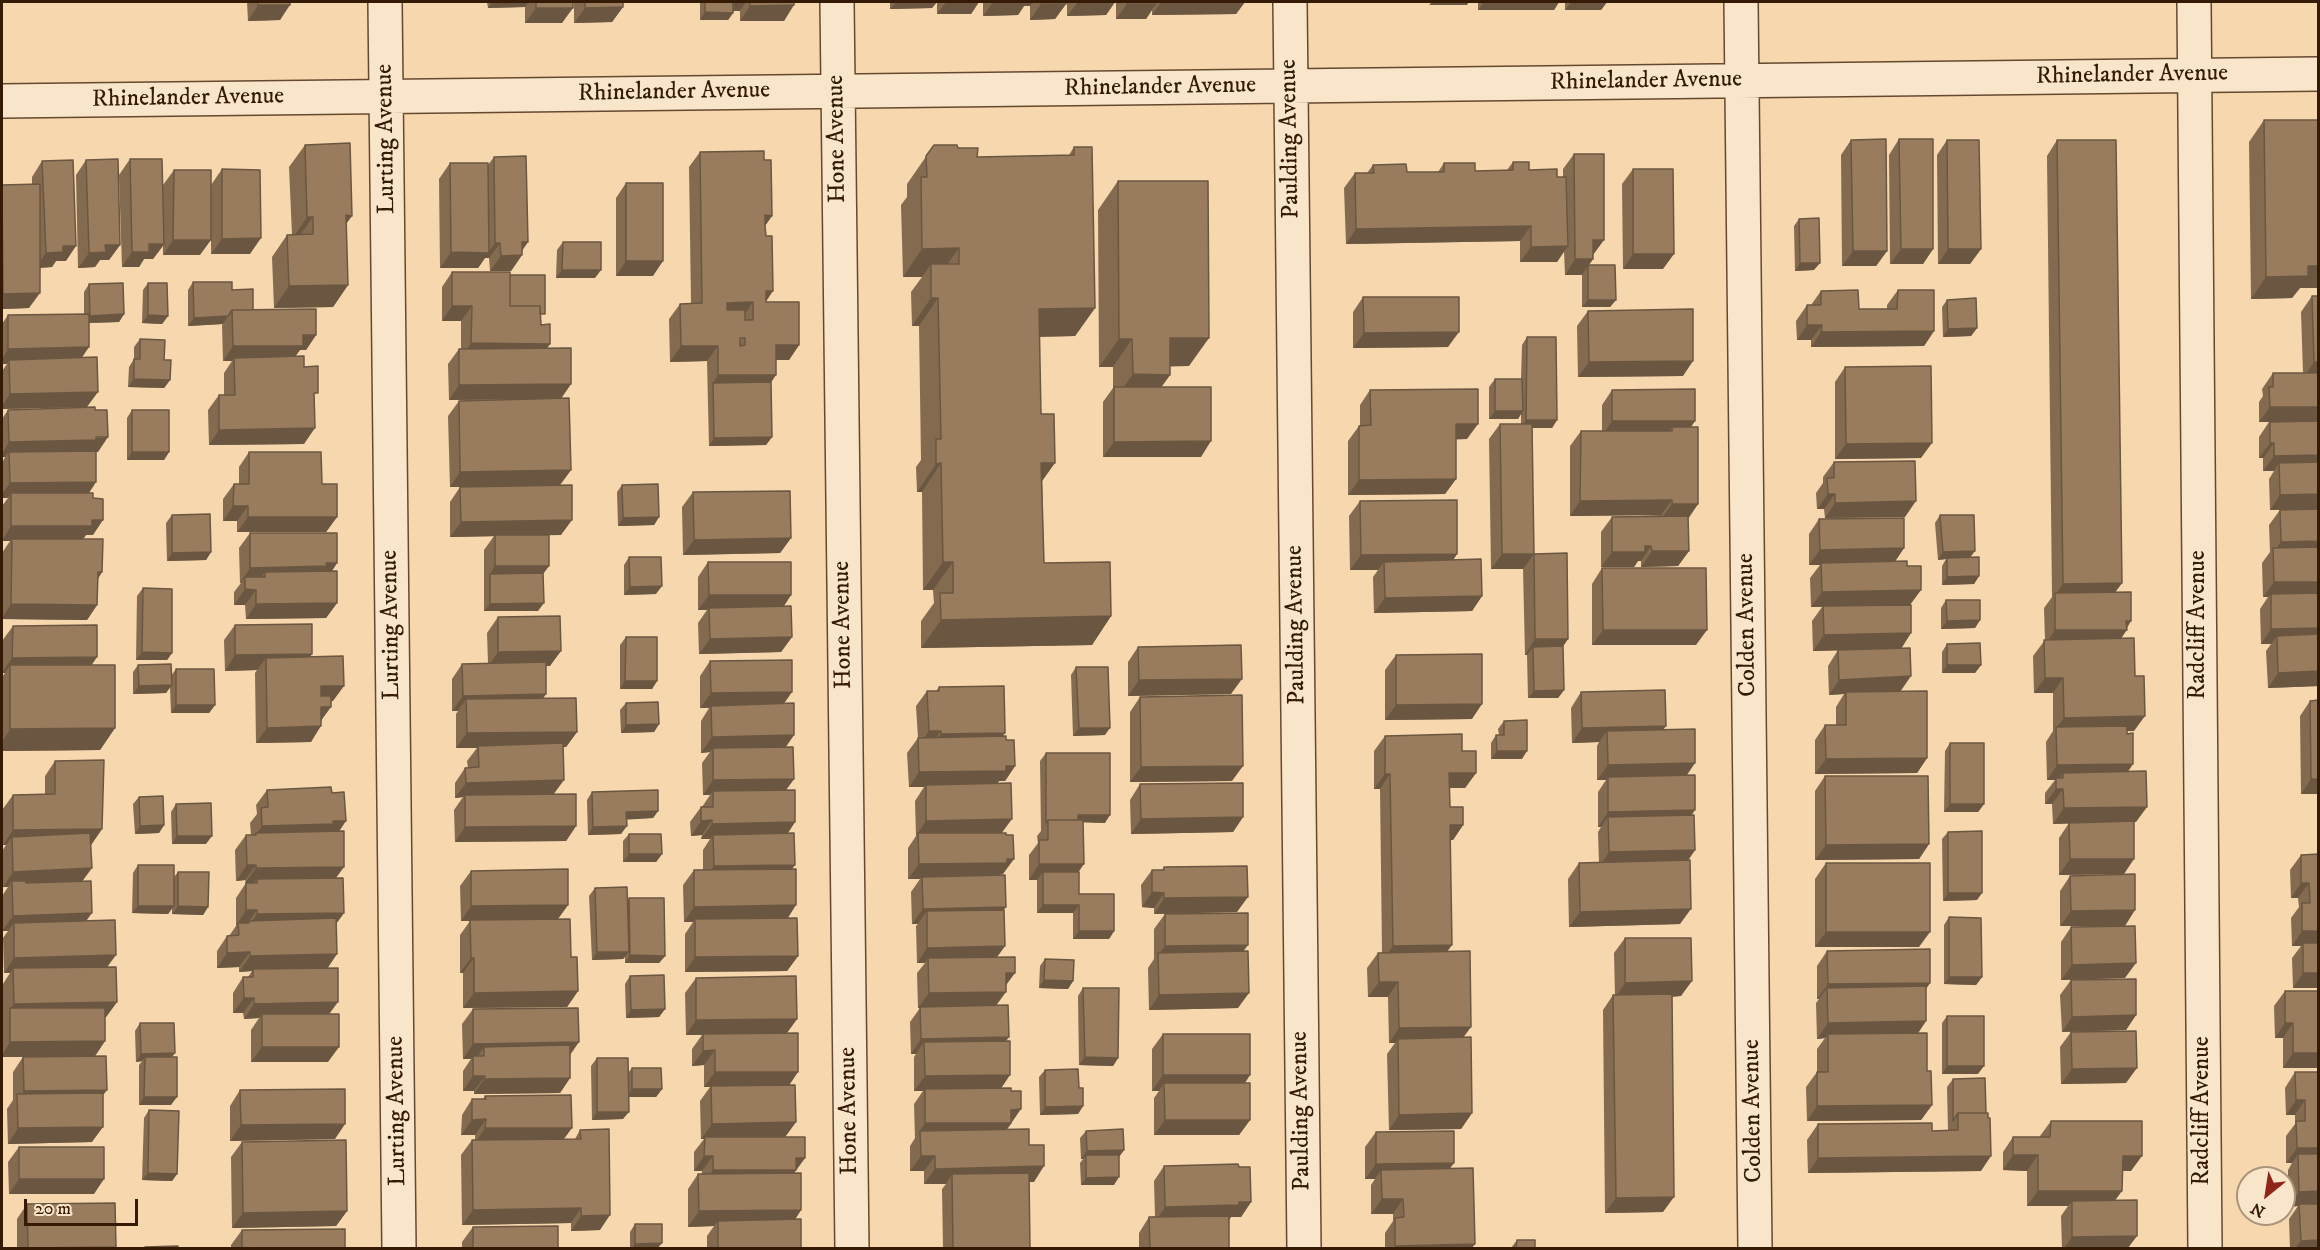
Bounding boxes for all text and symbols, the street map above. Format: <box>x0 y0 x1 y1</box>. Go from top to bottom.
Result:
street label: Paulding Avenue <box>1275 59 1307 219</box>
street label: Rhinelander Avenue <box>2036 60 2228 92</box>
street label: Lurting Avenue <box>371 64 403 214</box>
street label: Rhinelander Avenue <box>1550 66 1742 98</box>
street label: Rhinelander Avenue <box>1064 72 1256 104</box>
street label: Hone Avenue <box>822 75 854 203</box>
street label: Rhinelander Avenue <box>578 77 770 109</box>
street label: Rhinelander Avenue <box>92 83 284 115</box>
street label: Paulding Avenue <box>1281 545 1313 705</box>
street label: Lurting Avenue <box>376 550 408 700</box>
street label: Radcliff Avenue <box>2185 550 2213 700</box>
street label: Colden Avenue <box>1732 553 1764 697</box>
street label: Hone Avenue <box>828 561 860 689</box>
street label: Paulding Avenue <box>1286 1031 1318 1191</box>
street label: Lurting Avenue <box>382 1036 414 1186</box>
street label: Radcliff Avenue <box>2189 1036 2217 1186</box>
street label: Colden Avenue <box>1738 1039 1770 1183</box>
street label: Hone Avenue <box>834 1047 866 1175</box>
north arrow <box>2236 1166 2296 1226</box>
scale bar <box>27 1187 141 1225</box>
text: 20 m <box>35 1198 71 1220</box>
text: N <box>2247 1198 2269 1222</box>

